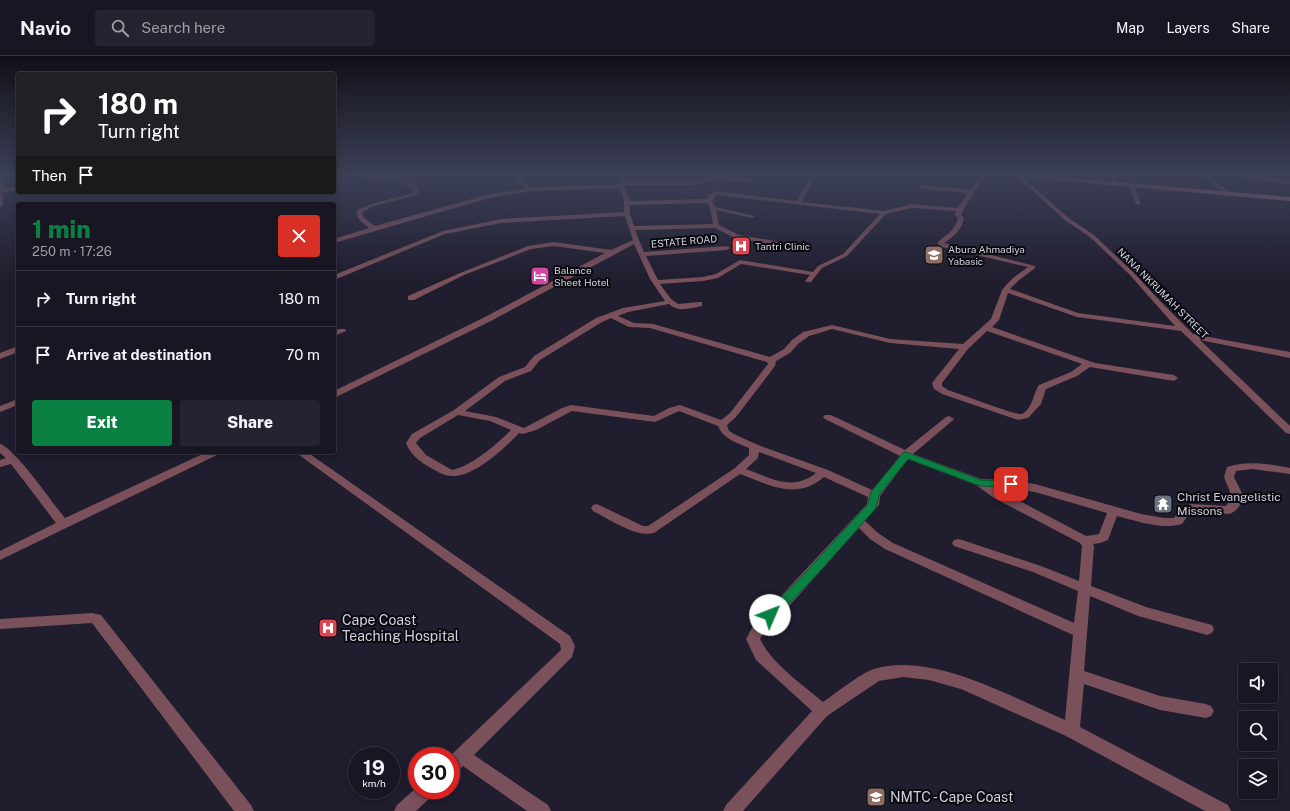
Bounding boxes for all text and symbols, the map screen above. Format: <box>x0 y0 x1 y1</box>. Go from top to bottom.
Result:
search box <box>95 10 375 46</box>
text: Navio <box>20 17 71 39</box>
icon: search <box>109 17 131 39</box>
text: Search here <box>141 19 225 36</box>
text: Map <box>1116 20 1144 36</box>
text: Layers <box>1166 20 1210 36</box>
text: Share <box>1232 20 1270 36</box>
text: 180 m <box>98 87 178 120</box>
icon: right <box>32 88 84 140</box>
text: Turn right <box>98 121 180 142</box>
icon: arrive <box>75 164 97 186</box>
text: Then <box>32 167 67 184</box>
text: 1 min <box>32 215 91 243</box>
button: close <box>278 215 320 257</box>
street label: ESTATE ROAD <box>650 232 718 250</box>
hospital icon: Tantri Clinic <box>730 235 752 257</box>
place label: Tantri Clinic <box>755 240 810 252</box>
place label: Abura Ahmadiya Yabasic <box>948 243 1025 267</box>
text: 250 m · 17:26 <box>32 244 112 259</box>
school or university icon: Abura Ahmadiya Yabasic <box>923 244 945 266</box>
street label: NANA NKRUMAH STREET <box>1115 245 1211 341</box>
place label: Balance Sheet Hotel <box>554 264 609 288</box>
hotel icon: Balance Sheet Hotel <box>529 265 551 287</box>
icon: right <box>32 288 54 310</box>
text: Turn right <box>66 290 136 307</box>
text: 180 m <box>278 290 320 307</box>
icon: arrive <box>32 344 54 366</box>
text: Arrive at destination <box>66 346 211 363</box>
text: 70 m <box>285 346 320 363</box>
button: Exit <box>32 400 172 446</box>
button: Share <box>180 400 320 446</box>
pin <box>994 467 1028 501</box>
icon: arrive <box>1000 473 1022 495</box>
place label: Christ Evangelistic Missons <box>1177 490 1281 518</box>
temple icon: Christ Evangelistic Missons <box>1152 493 1174 515</box>
position arrow <box>749 594 791 636</box>
place label: Cape Coast Teaching Hospital <box>342 612 459 644</box>
hospital icon: Cape Coast Teaching Hospital <box>317 617 339 639</box>
map controls <box>1238 663 1278 799</box>
button: sound <box>1238 663 1278 703</box>
button: search <box>1238 711 1278 751</box>
speed limit sign: 30 <box>408 747 460 799</box>
text: 19 <box>363 756 385 780</box>
button: layers <box>1238 759 1278 799</box>
text: km/h <box>362 777 386 789</box>
school or university icon: NMTC - Cape Coast <box>865 786 887 808</box>
place label: NMTC - Cape Coast <box>890 789 1013 805</box>

